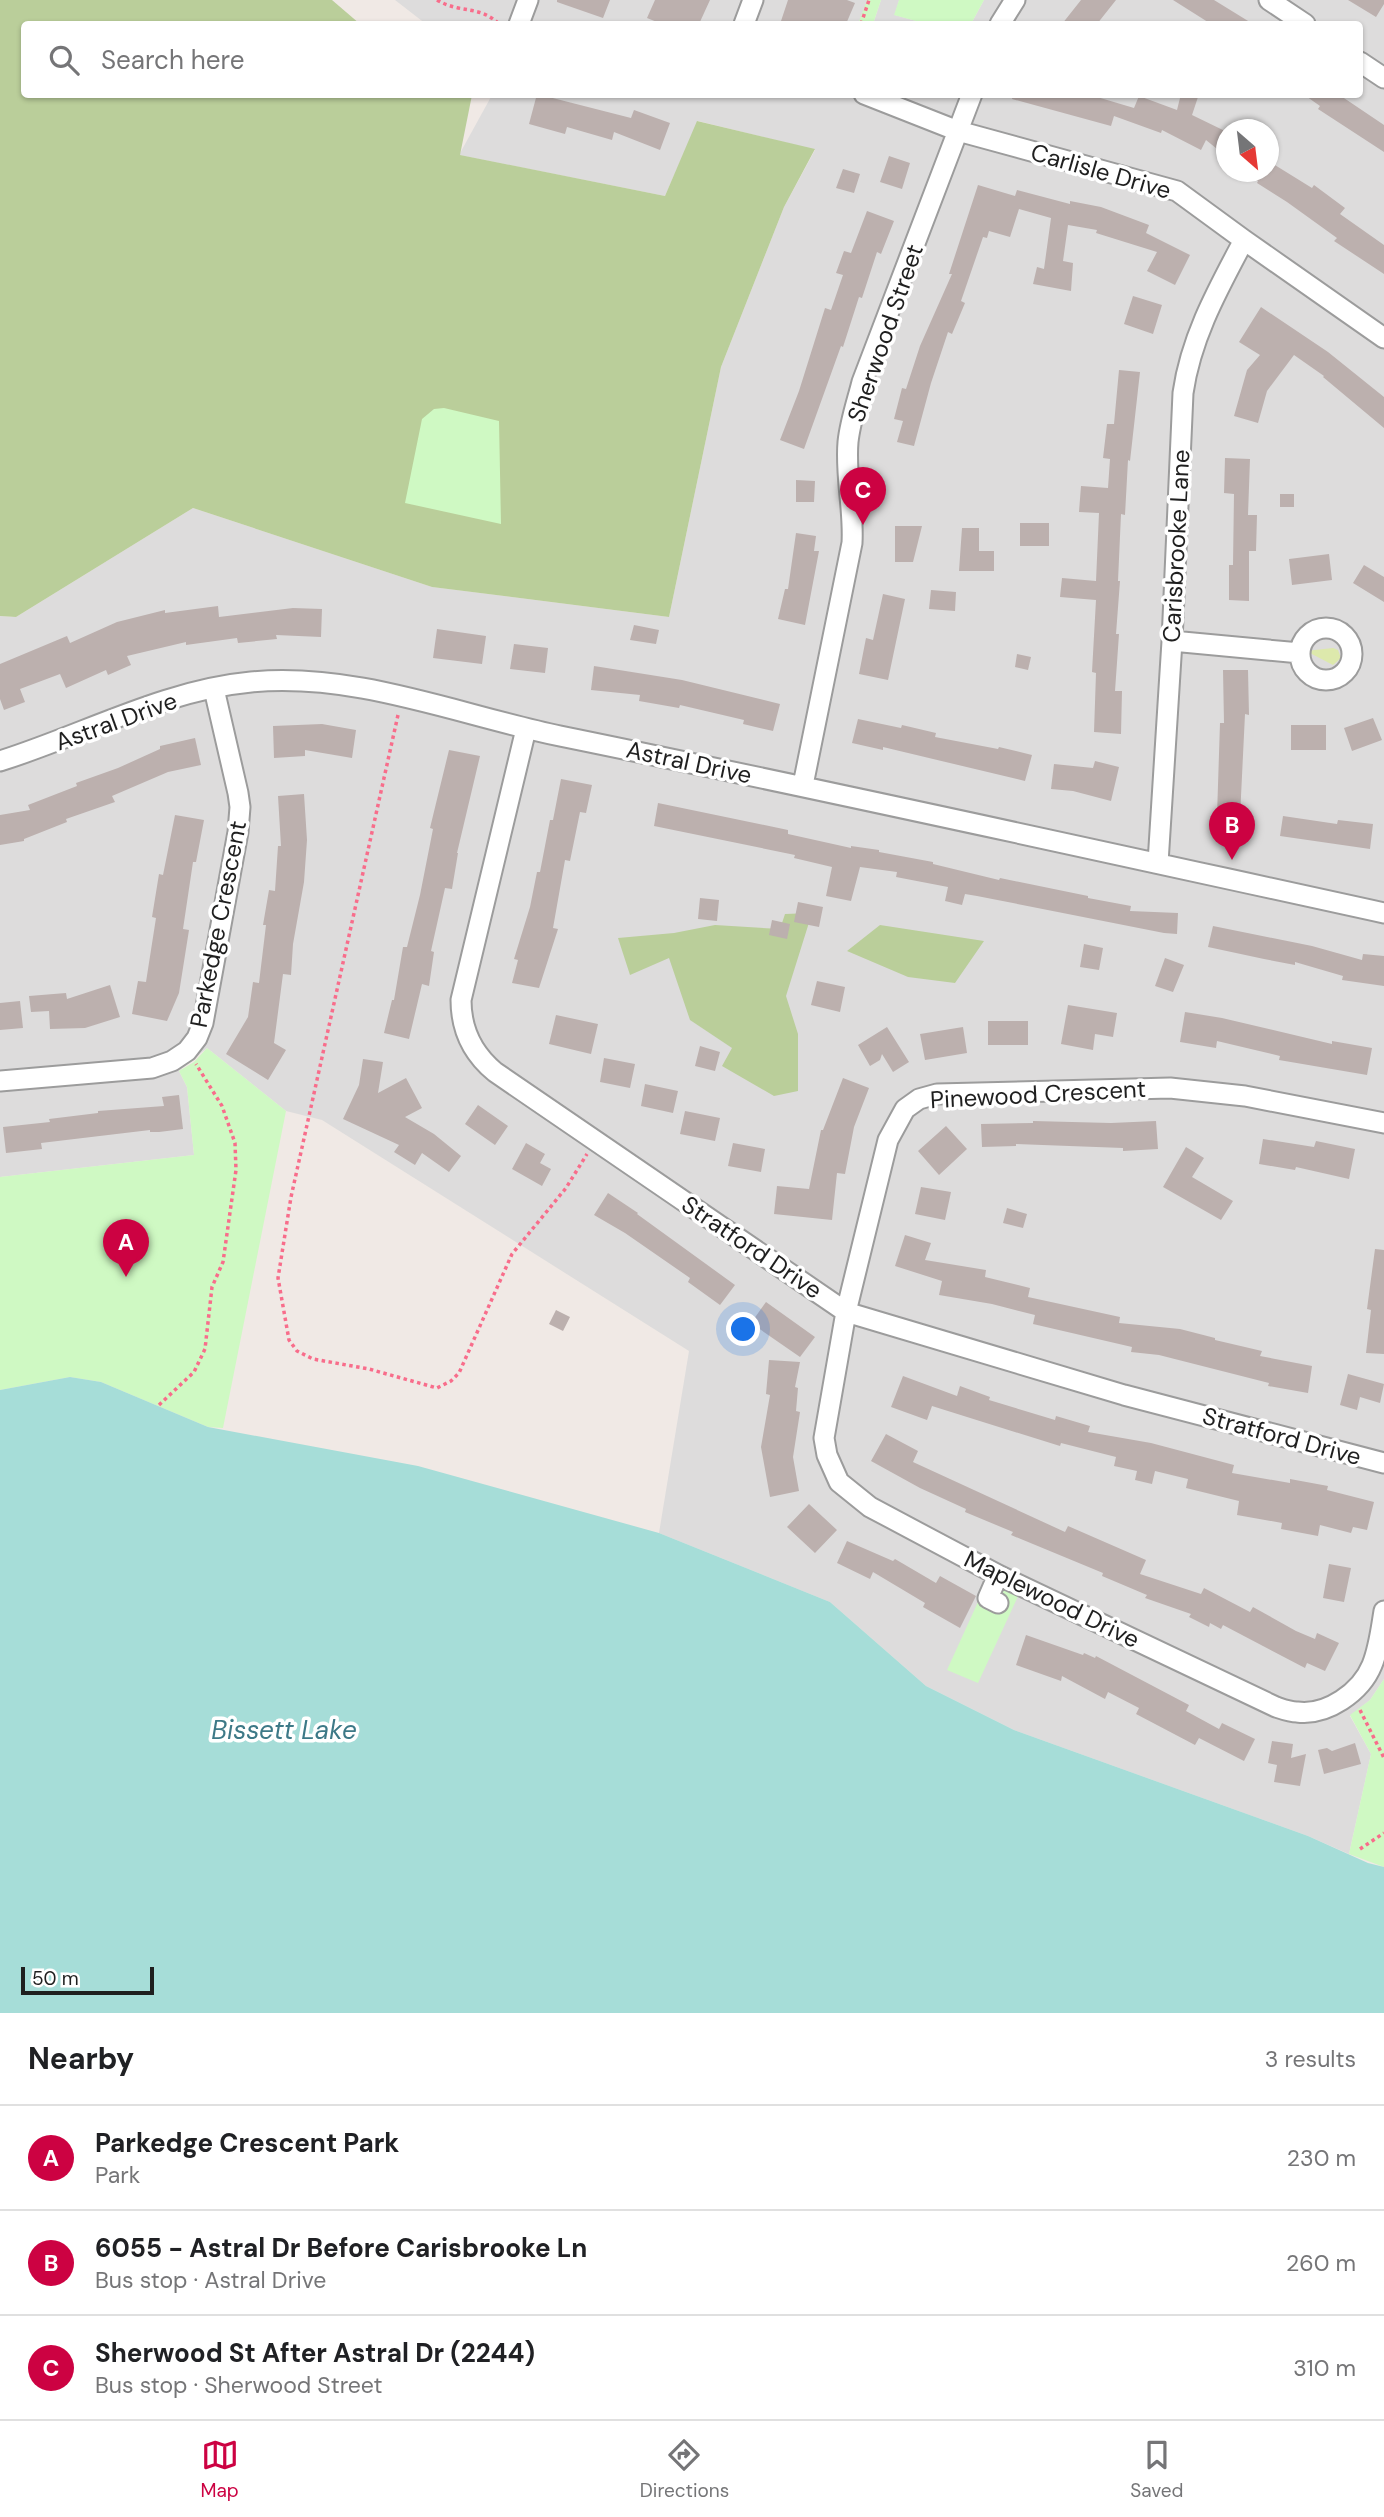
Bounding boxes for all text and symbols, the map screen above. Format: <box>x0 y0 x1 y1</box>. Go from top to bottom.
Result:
search box <box>21 21 1363 98</box>
icon: search <box>45 41 83 79</box>
text: Search here <box>101 43 244 77</box>
north arrow <box>1216 119 1279 182</box>
street label: Carlisle Drive <box>1027 136 1175 206</box>
street label: Sherwood Street <box>840 240 930 426</box>
street label: Carisbrooke Lane <box>1155 449 1197 643</box>
pin: C <box>840 467 886 525</box>
street label: Astral Drive <box>51 685 181 757</box>
street label: Astral Drive <box>623 734 755 790</box>
pin: B <box>1209 802 1255 860</box>
street label: Parkedge Crescent <box>183 818 253 1030</box>
street label: Pinewood Crescent <box>929 1073 1147 1115</box>
street label: Stratford Drive <box>676 1189 828 1305</box>
pin: A <box>103 1219 149 1277</box>
your location <box>726 1312 760 1346</box>
street label: Stratford Drive <box>1199 1400 1365 1472</box>
street label: Maplewood Drive <box>959 1543 1145 1655</box>
water label: Bissett Lake <box>211 1713 357 1747</box>
scale bar <box>21 1964 154 1996</box>
text: 50 m <box>32 1966 79 1991</box>
text: Nearby <box>28 2039 134 2078</box>
text: 3 results <box>1265 2044 1356 2074</box>
text: Parkedge Crescent Park <box>95 2126 399 2160</box>
text: A <box>43 2143 59 2173</box>
text: 230 m <box>1287 2143 1356 2173</box>
text: Park <box>95 2160 140 2190</box>
text: 6055 - Astral Dr Before Carisbrooke Ln <box>95 2231 587 2265</box>
text: B <box>44 2248 58 2278</box>
text: 260 m <box>1286 2248 1356 2278</box>
text: Bus stop · Astral Drive <box>95 2265 326 2295</box>
text: Sherwood St After Astral Dr (2244) <box>95 2336 535 2370</box>
text: C <box>43 2353 59 2383</box>
text: 310 m <box>1293 2353 1356 2383</box>
text: Bus stop · Sherwood Street <box>95 2370 383 2400</box>
tab: Map <box>201 2436 239 2503</box>
tab: Directions <box>640 2436 729 2503</box>
tab: Saved <box>1130 2436 1183 2503</box>

